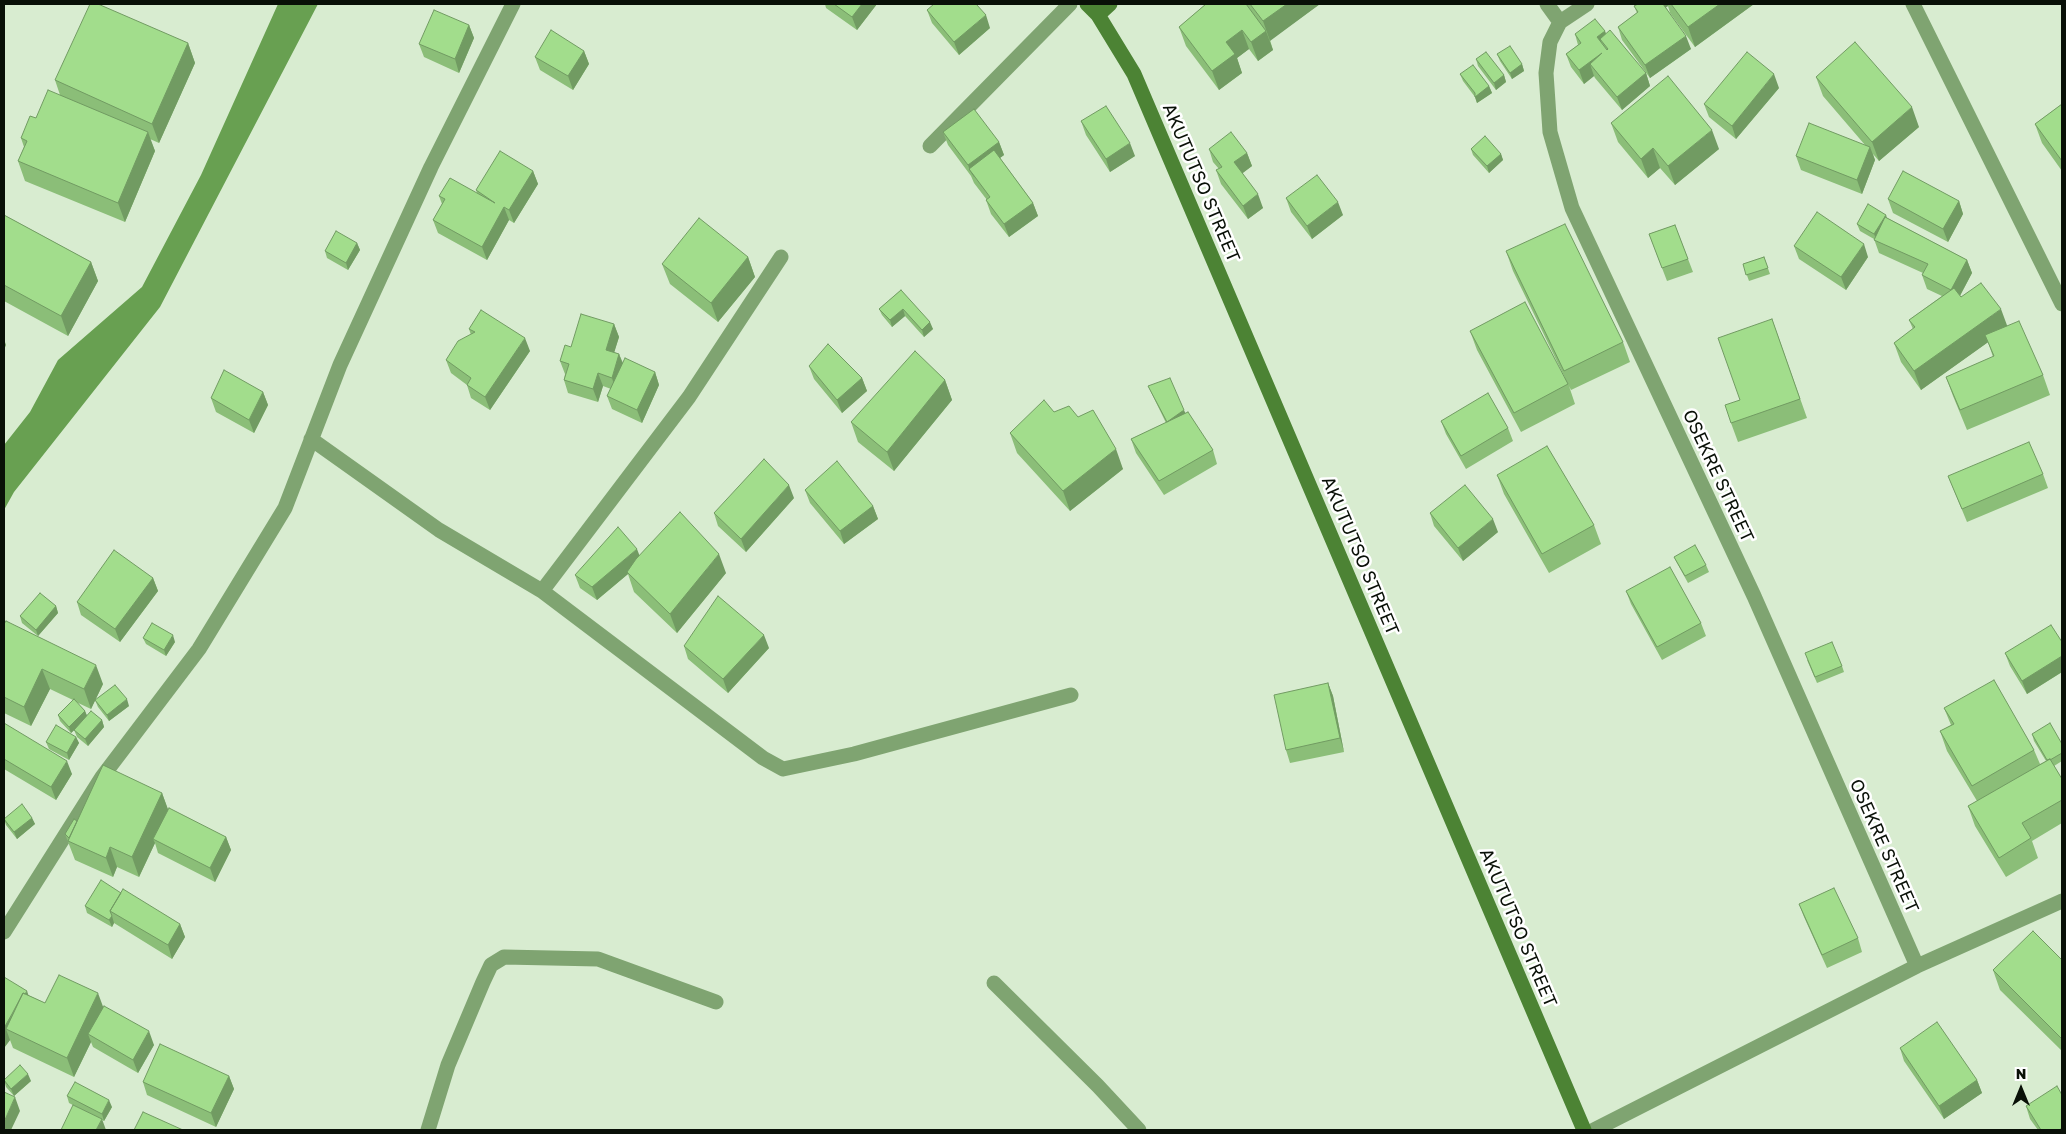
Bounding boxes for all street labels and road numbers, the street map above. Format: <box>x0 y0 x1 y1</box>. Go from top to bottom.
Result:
street label: AKUTUTSO STREET <box>1158 100 1244 266</box>
street label: OSEKRE STREET <box>1678 406 1758 546</box>
street label: AKUTUTSO STREET <box>1317 473 1403 639</box>
street label: OSEKRE STREET <box>1845 776 1923 916</box>
street label: AKUTUTSO STREET <box>1475 845 1561 1011</box>

